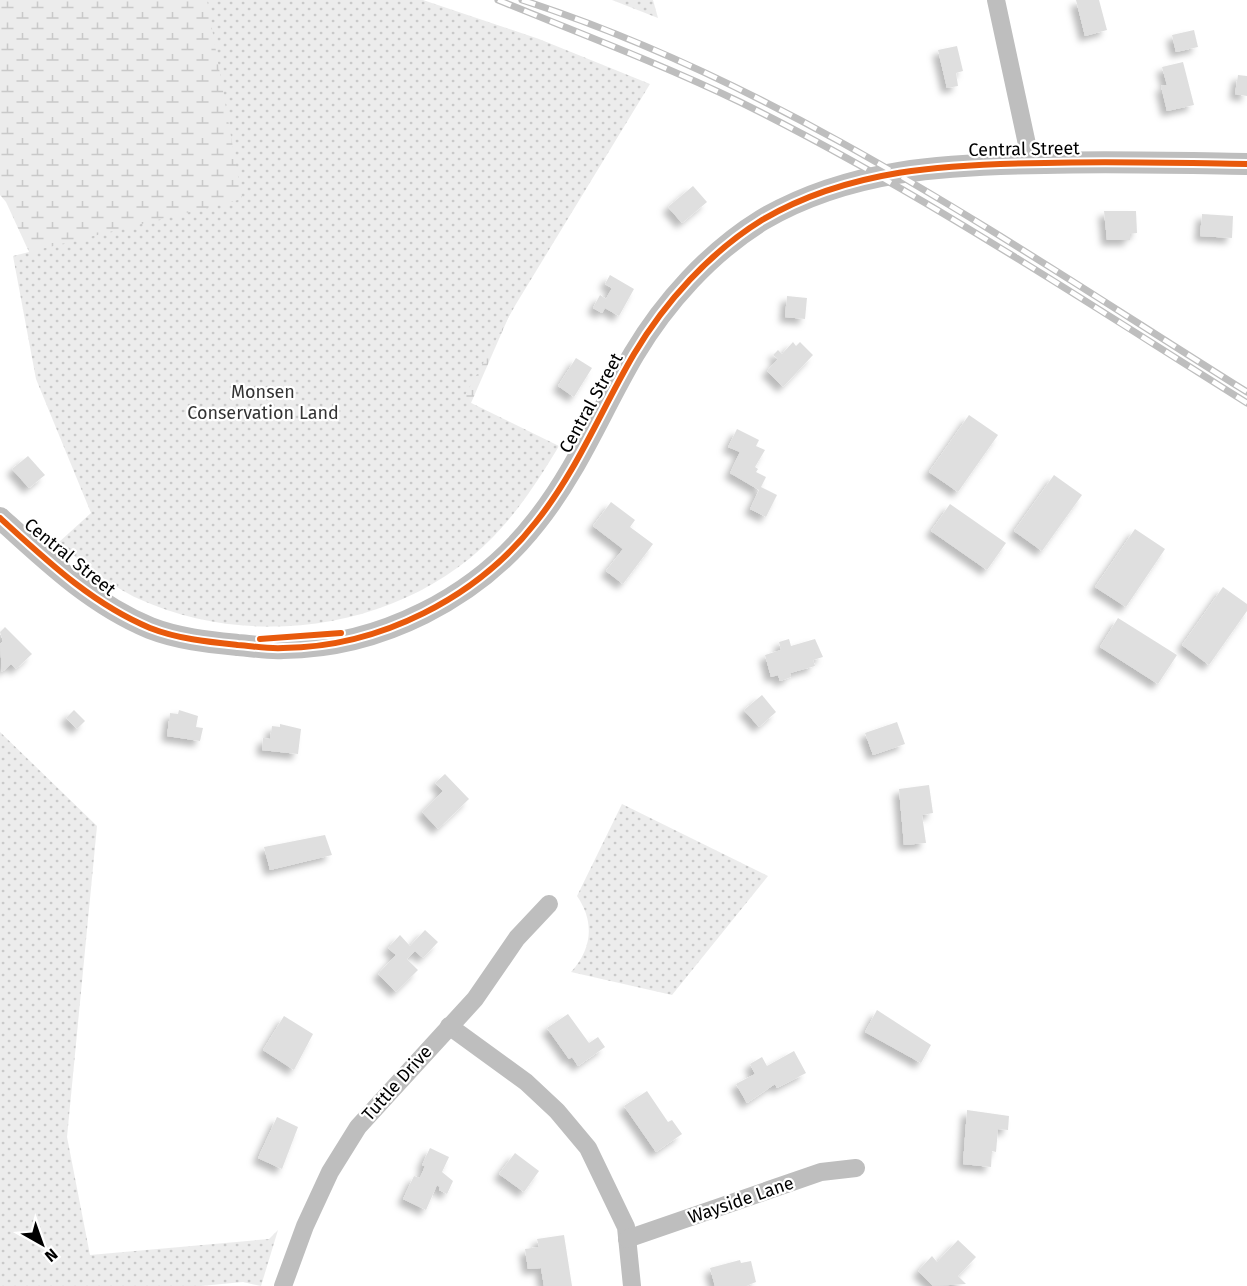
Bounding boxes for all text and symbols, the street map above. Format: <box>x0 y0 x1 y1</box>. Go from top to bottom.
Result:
street label: Central Street <box>968 137 1080 161</box>
street label: Central Street <box>554 349 628 457</box>
park label: Monsen Conservation Land <box>187 381 339 424</box>
street label: Central Street <box>20 513 121 601</box>
street label: Tuttle Drive <box>357 1041 437 1125</box>
street label: Wayside Lane <box>685 1172 797 1228</box>
north arrow <box>12 1214 72 1274</box>
text: N <box>41 1244 61 1266</box>

